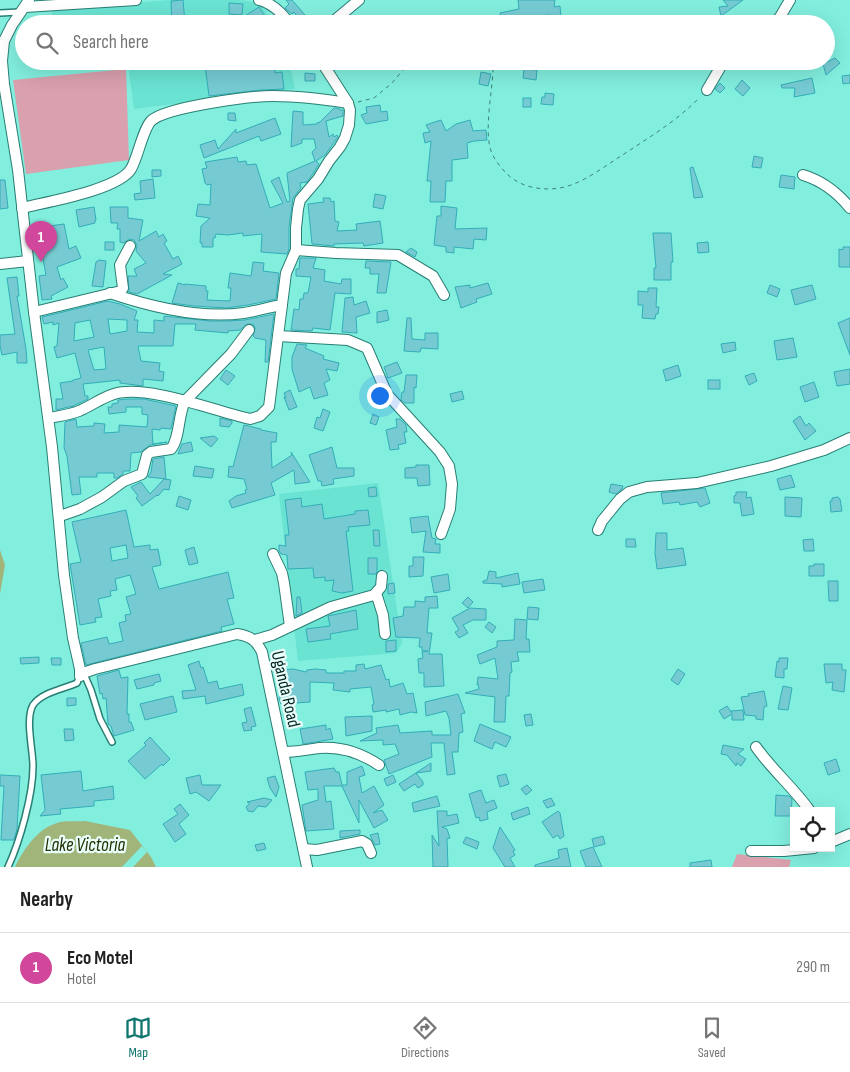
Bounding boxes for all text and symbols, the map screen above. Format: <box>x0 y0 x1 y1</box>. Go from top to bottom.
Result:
search box <box>15 15 835 70</box>
icon: search <box>33 29 61 57</box>
text: Search here <box>73 31 149 54</box>
pin: 1 <box>25 221 57 262</box>
your location <box>367 383 393 409</box>
street label: Uganda Road <box>267 649 304 729</box>
map controls <box>790 807 835 852</box>
button: locate <box>790 807 835 852</box>
water label: Lake Victoria <box>45 834 126 857</box>
text: Nearby <box>20 887 73 912</box>
text: Eco Motel <box>67 947 133 970</box>
text: 1 <box>33 958 39 977</box>
text: 290 m <box>796 958 830 977</box>
text: Hotel <box>67 970 96 989</box>
tab: Map <box>124 1014 152 1061</box>
tab: Directions <box>401 1014 449 1061</box>
tab: Saved <box>698 1014 726 1061</box>

